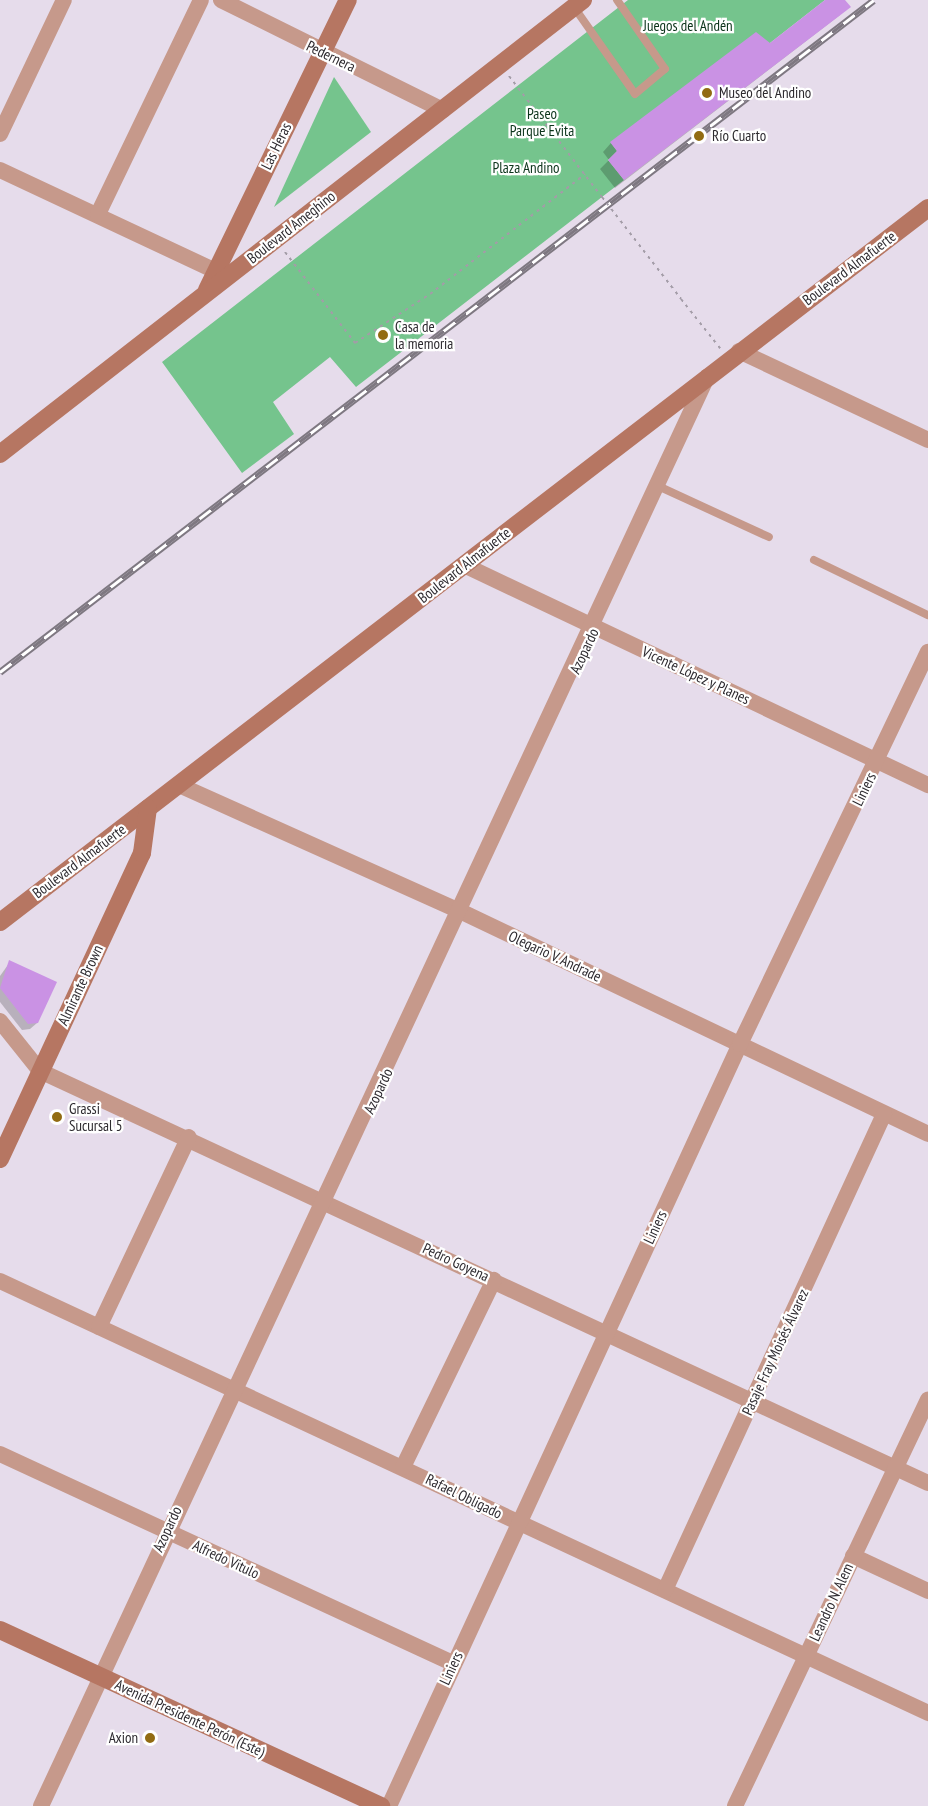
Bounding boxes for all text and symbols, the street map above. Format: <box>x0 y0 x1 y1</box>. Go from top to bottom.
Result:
park label: Juegos del Andén <box>643 17 733 35</box>
street label: Pedernera <box>304 36 358 76</box>
place label: Museo del Andino <box>719 84 812 102</box>
marker: Museo del Andino <box>700 86 714 100</box>
park label: Paseo Parque Evita <box>510 104 574 139</box>
street label: Las Heras <box>257 120 295 172</box>
marker: Río Cuarto <box>690 127 708 145</box>
place label: Río Cuarto <box>712 127 766 145</box>
park label: Plaza Andino <box>492 159 560 177</box>
street label: Boulevard Ameghino <box>243 187 339 267</box>
street label: Boulevard Almafuerte <box>799 227 899 309</box>
place label: Casa de la memoria <box>395 317 453 352</box>
marker: Casa de la memoria <box>376 328 390 342</box>
street label: Boulevard Almafuerte <box>414 523 514 607</box>
street label: Azopardo <box>566 625 602 677</box>
street label: Vicente López y Planes <box>639 642 753 708</box>
street label: Liniers <box>848 769 880 809</box>
street label: Boulevard Almafuerte <box>29 820 129 902</box>
street label: Olegario V. Andrade <box>505 926 605 986</box>
street label: Almirante Brown <box>54 942 106 1028</box>
street label: Azopardo <box>360 1065 396 1117</box>
place label: Grassi Sucursal 5 <box>69 1099 122 1134</box>
marker: Grassi Sucursal 5 <box>50 1110 64 1124</box>
street label: Liniers <box>640 1207 670 1247</box>
street label: Pedro Goyena <box>420 1239 492 1285</box>
street label: Pasaje Fray Moisés Álvarez <box>738 1286 812 1418</box>
street label: Rafael Obligado <box>423 1470 505 1522</box>
street label: Azopardo <box>149 1503 185 1555</box>
street label: Alfredo Vitulo <box>190 1536 262 1582</box>
street label: Leandro N. Alem <box>805 1560 857 1644</box>
street label: Liniers <box>436 1648 466 1688</box>
street label: Avenida Presidente Perón (Este) <box>112 1675 268 1761</box>
place label: Axion <box>109 1729 138 1747</box>
marker: Axion <box>143 1731 157 1745</box>

